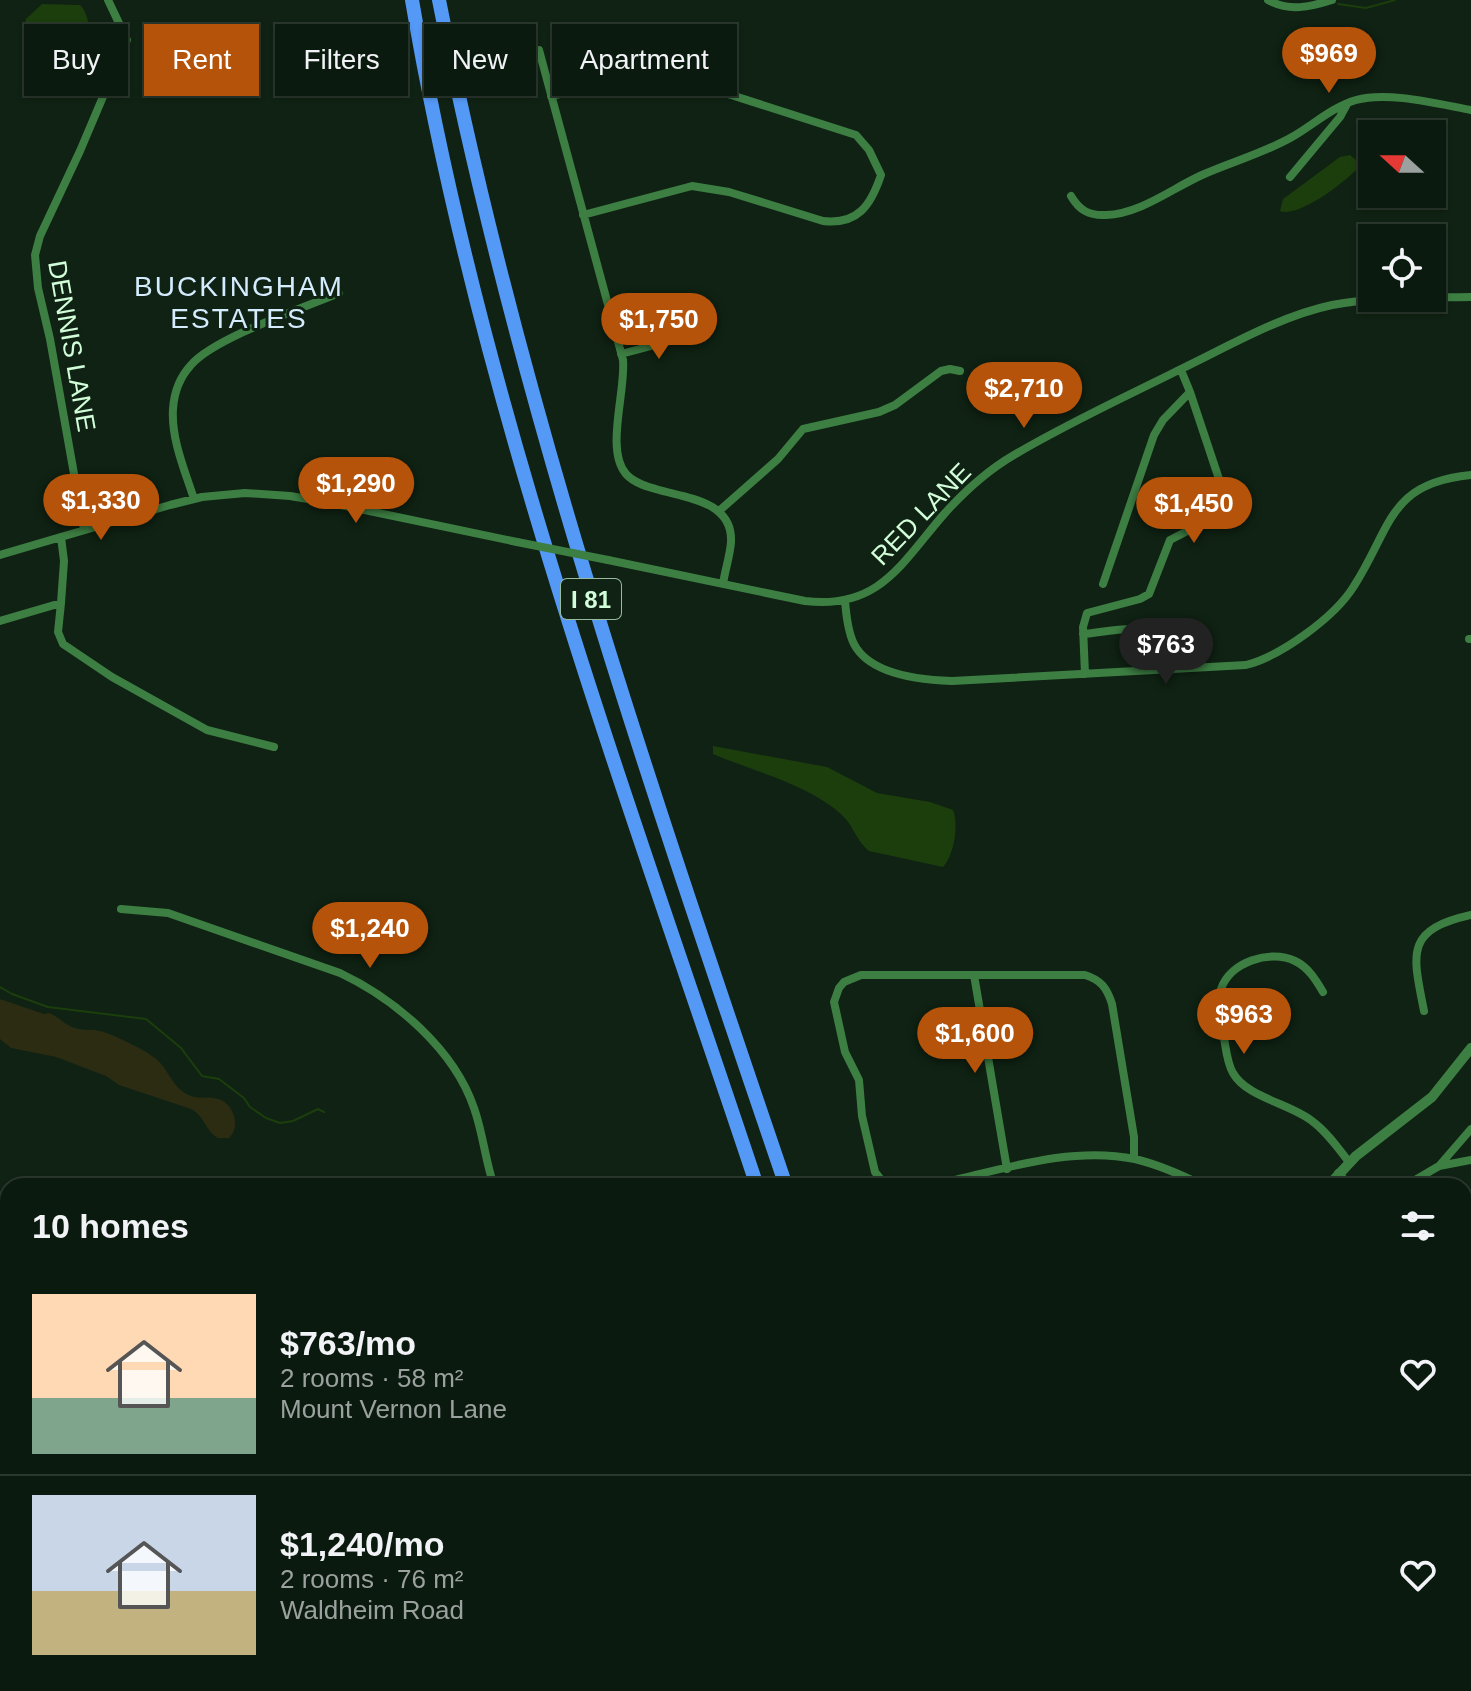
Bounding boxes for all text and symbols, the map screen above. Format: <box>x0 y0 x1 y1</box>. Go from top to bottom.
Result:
chip: Buy <box>24 24 128 96</box>
chip: Rent <box>144 24 259 96</box>
chip: Filters <box>275 24 408 96</box>
chip: New <box>424 24 536 96</box>
chip: Apartment <box>552 24 737 96</box>
pin: $969 <box>1282 27 1376 95</box>
text: $969 <box>1300 38 1358 68</box>
north arrow <box>1358 120 1446 208</box>
map controls <box>1358 120 1446 312</box>
button: locate <box>1358 224 1446 312</box>
street label: DENNIS LANE <box>42 258 102 434</box>
district label: BUCKINGHAM ESTATES <box>134 271 344 334</box>
pin: $1,750 <box>594 293 724 361</box>
text: $1,750 <box>619 304 699 334</box>
pin: $2,710 <box>959 362 1089 430</box>
text: $2,710 <box>984 373 1064 403</box>
pin: $1,290 <box>291 457 421 525</box>
street label: RED LANE <box>865 457 977 571</box>
text: $1,290 <box>316 468 396 498</box>
pin: $1,330 <box>36 474 166 542</box>
pin: $1,450 <box>1129 477 1259 545</box>
text: $1,330 <box>61 485 141 515</box>
text: $1,450 <box>1154 488 1234 518</box>
road number: I 81 <box>561 579 621 619</box>
pin: $763 <box>1119 618 1213 686</box>
text: $763 <box>1137 629 1195 659</box>
pin: $1,240 <box>305 902 435 970</box>
text: $1,240 <box>330 913 410 943</box>
pin: $963 <box>1197 988 1291 1056</box>
text: $963 <box>1215 999 1273 1029</box>
pin: $1,600 <box>910 1007 1040 1075</box>
text: $1,600 <box>935 1018 1015 1048</box>
icon: filters <box>1396 1204 1440 1248</box>
text: 10 homes <box>32 1207 189 1245</box>
text: $763/mo <box>280 1324 416 1362</box>
icon: home <box>96 1326 192 1422</box>
icon: heart <box>1396 1352 1440 1396</box>
text: 2 rooms · 58 m² <box>280 1363 464 1393</box>
text: Mount Vernon Lane <box>280 1394 507 1424</box>
text: $1,240/mo <box>280 1525 444 1563</box>
icon: home <box>96 1527 192 1623</box>
icon: heart <box>1396 1553 1440 1597</box>
text: 2 rooms · 76 m² <box>280 1564 464 1594</box>
text: Waldheim Road <box>280 1595 464 1625</box>

